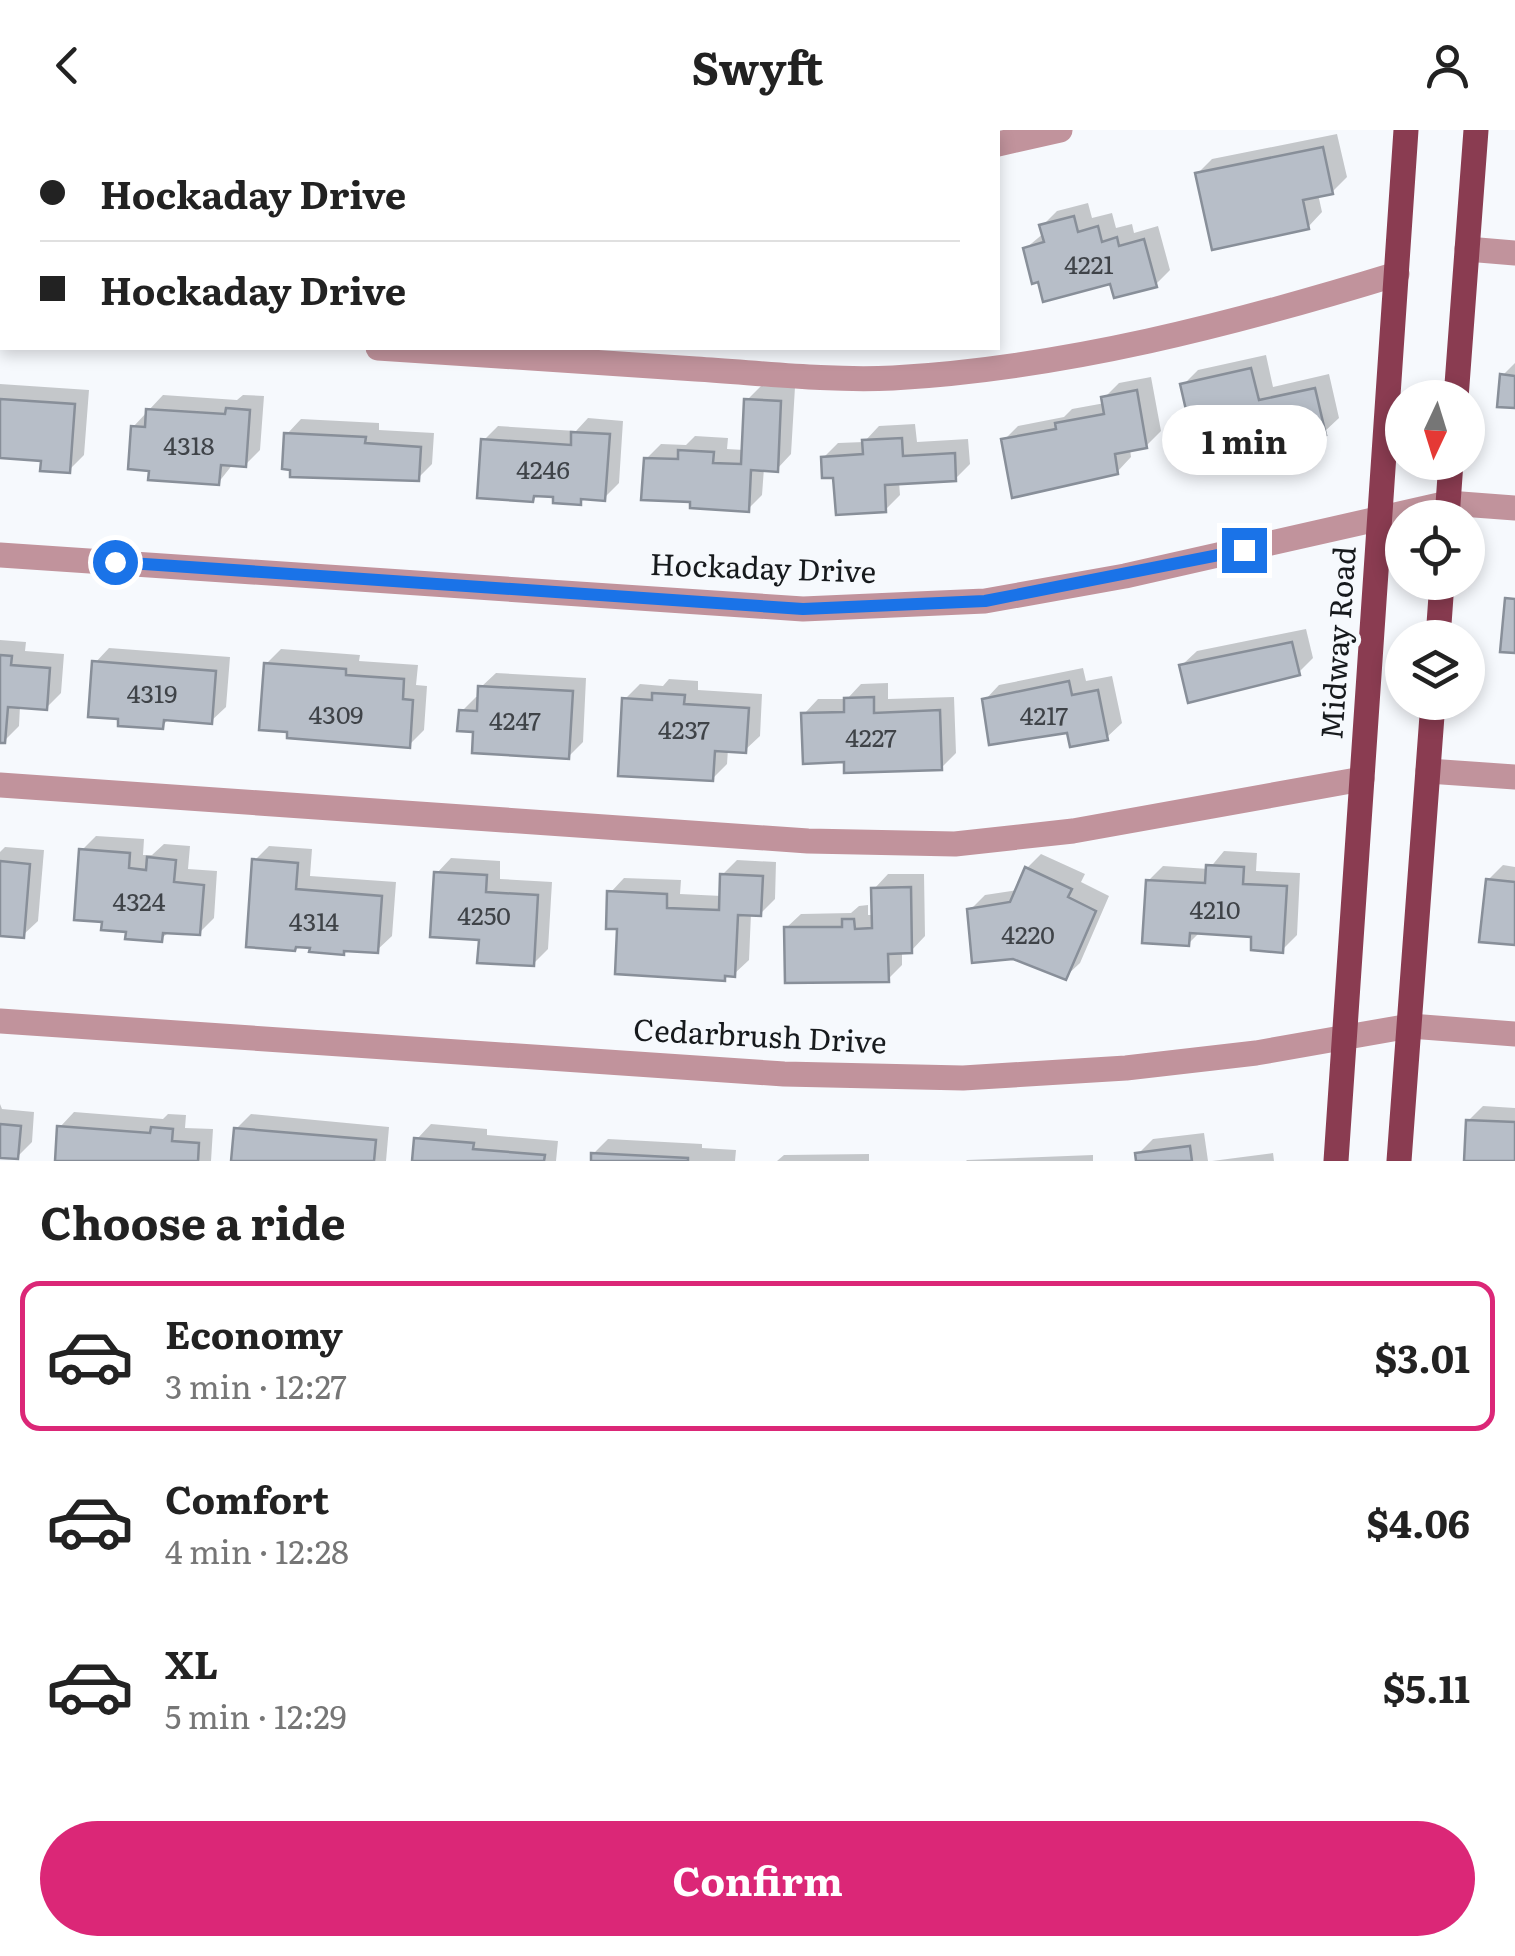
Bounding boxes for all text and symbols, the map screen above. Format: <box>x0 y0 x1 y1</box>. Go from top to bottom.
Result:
text: Swyft <box>691 32 824 99</box>
icon: back <box>40 38 95 93</box>
icon: person <box>1420 38 1475 93</box>
text: Hockaday Drive <box>100 164 406 221</box>
house number: 4221 <box>1064 245 1114 282</box>
text: Hockaday Drive <box>100 260 406 317</box>
north arrow <box>1385 380 1485 480</box>
map controls <box>1385 380 1485 720</box>
callout: 1 min <box>1162 405 1326 475</box>
text: 1 min <box>1202 416 1287 464</box>
house number: 4318 <box>163 426 215 463</box>
house number: 4246 <box>516 450 570 487</box>
button: locate <box>1385 500 1485 600</box>
route end <box>1222 528 1267 573</box>
route start <box>93 540 138 585</box>
street label: Hockaday Drive <box>649 540 877 592</box>
street label: Midway Road <box>1307 545 1365 741</box>
button: layers <box>1385 620 1485 720</box>
house number: 4319 <box>127 674 177 711</box>
house number: 4309 <box>309 695 363 732</box>
house number: 4217 <box>1020 696 1069 733</box>
house number: 4247 <box>489 701 541 738</box>
house number: 4237 <box>658 710 710 747</box>
house number: 4227 <box>845 718 897 755</box>
house number: 4324 <box>112 882 166 919</box>
house number: 4210 <box>1189 890 1241 927</box>
house number: 4250 <box>457 896 511 933</box>
house number: 4314 <box>289 902 339 939</box>
house number: 4220 <box>1001 915 1055 952</box>
street label: Cedarbrush Drive <box>632 1005 888 1063</box>
text: Choose a ride <box>40 1187 346 1254</box>
text: Economy <box>165 1304 343 1361</box>
icon: car <box>45 1311 135 1401</box>
text: $3.01 <box>1375 1328 1470 1385</box>
text: 3 min · 12:27 <box>165 1361 347 1409</box>
text: Comfort <box>165 1469 329 1526</box>
icon: car <box>45 1476 135 1566</box>
text: $4.06 <box>1366 1493 1470 1550</box>
text: 4 min · 12:28 <box>165 1526 349 1574</box>
text: XL <box>165 1634 218 1691</box>
icon: car <box>45 1641 135 1731</box>
text: $5.11 <box>1383 1658 1470 1715</box>
text: 5 min · 12:29 <box>165 1691 347 1739</box>
button: Confirm <box>40 1821 1475 1936</box>

